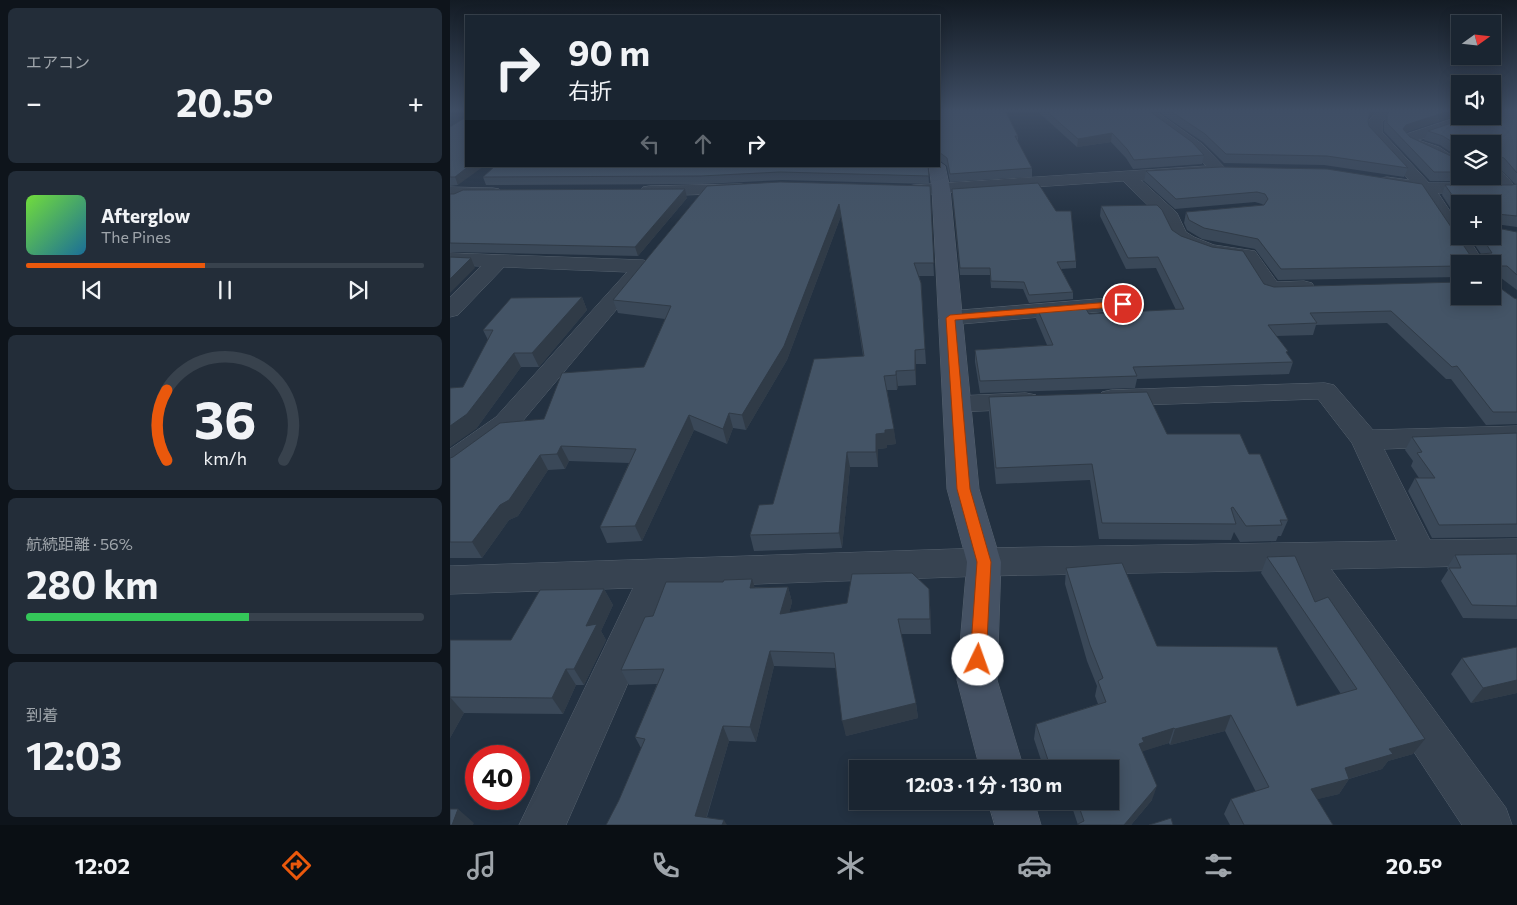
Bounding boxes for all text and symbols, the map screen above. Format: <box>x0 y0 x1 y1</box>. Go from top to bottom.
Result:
north arrow <box>1451 15 1501 65</box>
map controls <box>1451 15 1501 305</box>
text: 90 m <box>568 30 650 73</box>
icon: right <box>485 35 550 100</box>
text: エアコン <box>26 52 90 71</box>
button: sound <box>1451 75 1501 125</box>
text: 右折 <box>568 77 612 104</box>
text: 20.5° <box>176 78 273 125</box>
text: − <box>26 85 42 119</box>
text: + <box>408 85 424 119</box>
icon: left <box>636 130 664 158</box>
icon: ahead <box>689 130 717 158</box>
icon: right <box>742 130 770 158</box>
button: layers <box>1451 135 1501 185</box>
button: + <box>1451 195 1501 245</box>
text: Afterglow <box>101 204 190 227</box>
text: The Pines <box>101 227 171 246</box>
button: − <box>1451 255 1501 305</box>
icon: previous <box>78 276 106 304</box>
icon: pause <box>211 276 239 304</box>
icon: next <box>344 276 372 304</box>
pin <box>1102 283 1144 325</box>
icon: arrive <box>1109 290 1137 318</box>
text: 36 <box>194 386 256 450</box>
text: km/h <box>203 447 247 469</box>
text: 航続距離 · 56% <box>26 534 133 553</box>
text: 280 km <box>26 560 158 607</box>
position arrow <box>951 633 1003 685</box>
text: 到着 <box>26 705 58 724</box>
text: 12:03 <box>26 731 122 778</box>
speed limit sign: 40 <box>465 745 530 810</box>
text: 12:03 · 1 分 · 130 m <box>906 773 1062 796</box>
icon: directions <box>279 848 314 883</box>
icon: music <box>464 848 499 883</box>
icon: phone <box>648 848 683 883</box>
icon: climate <box>833 848 868 883</box>
icon: car <box>1017 848 1052 883</box>
icon: filters <box>1201 848 1236 883</box>
text: 12:02 <box>75 852 130 879</box>
text: 20.5° <box>1386 852 1442 879</box>

